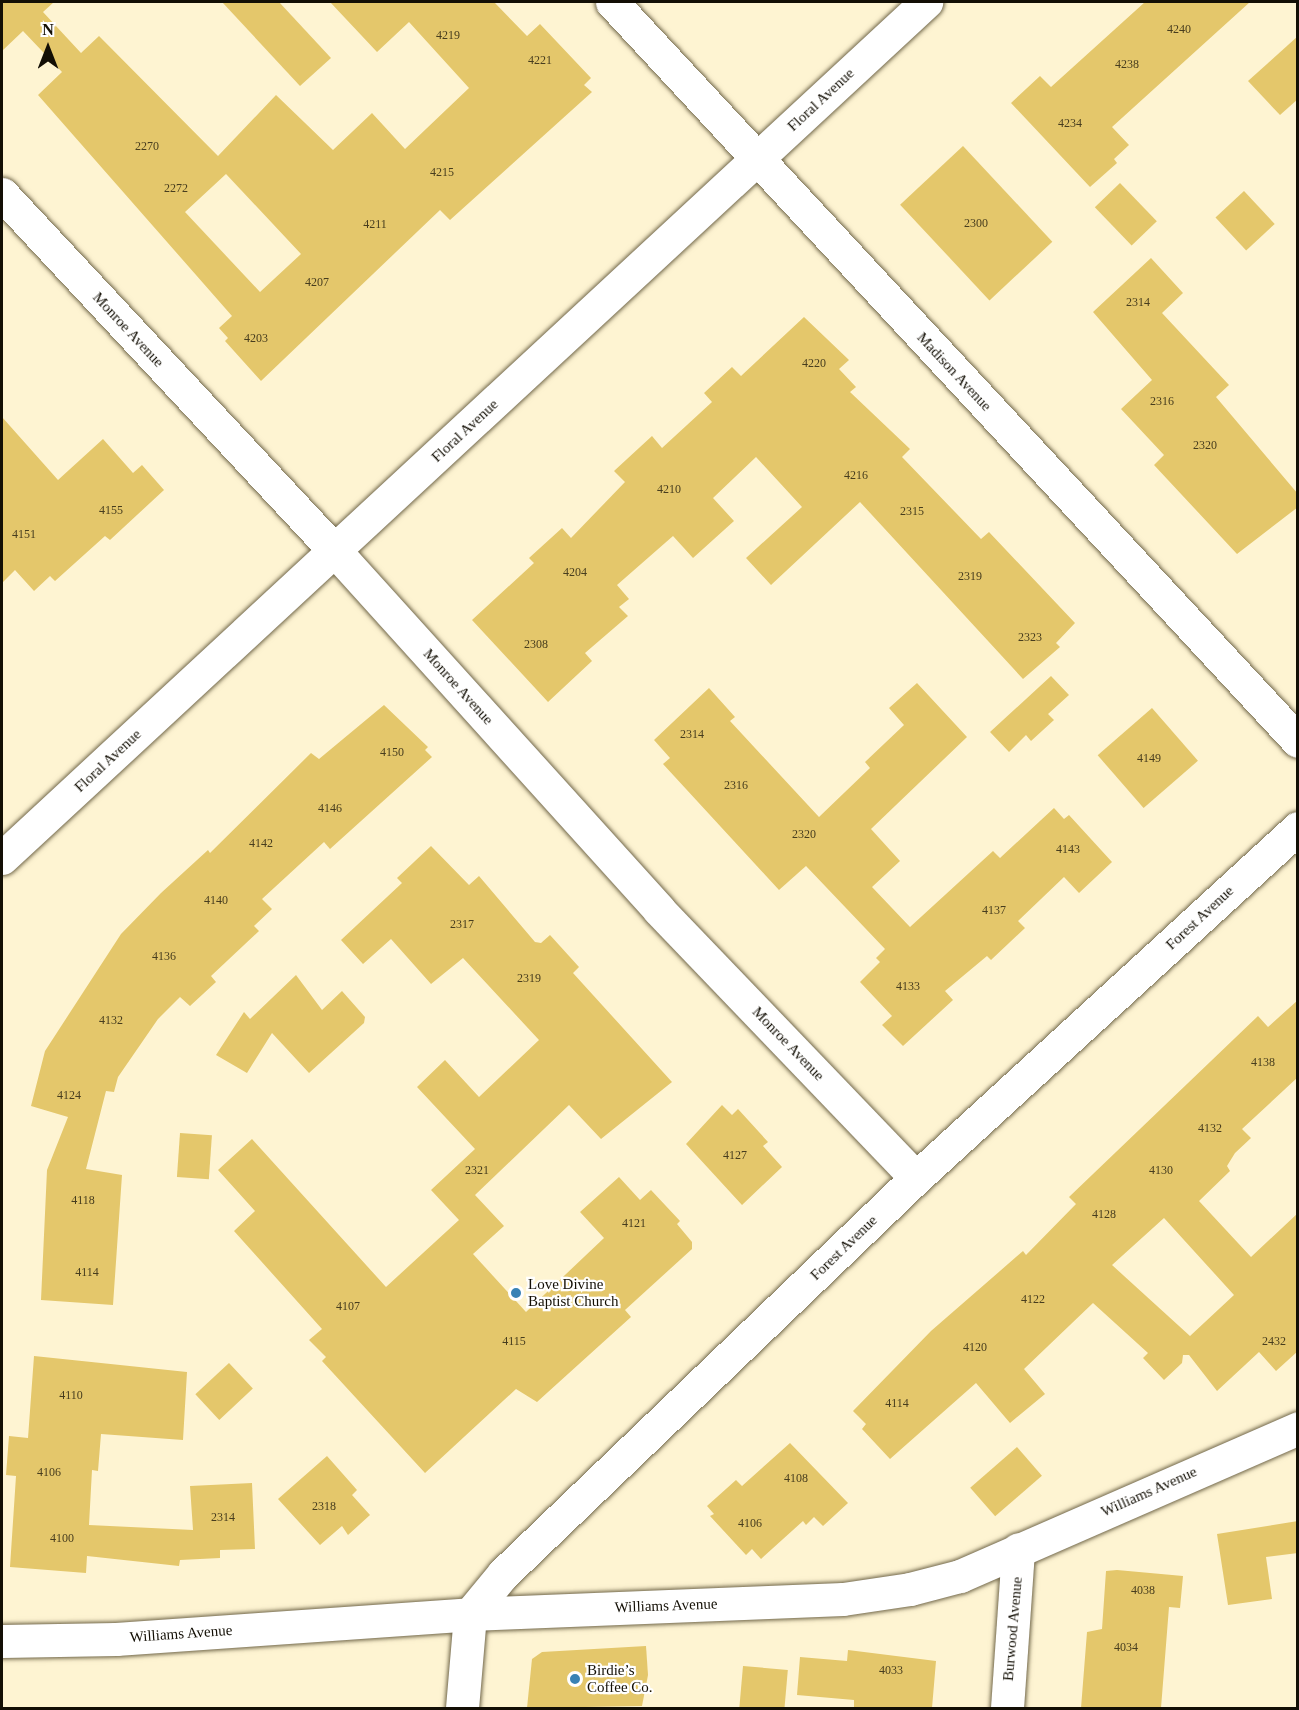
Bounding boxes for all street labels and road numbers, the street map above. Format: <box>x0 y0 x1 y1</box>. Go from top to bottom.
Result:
street label: Floral Avenue <box>784 64 858 136</box>
street label: Monroe Avenue <box>88 288 168 372</box>
street label: Madison Avenue <box>913 329 995 415</box>
street label: Floral Avenue <box>428 395 502 467</box>
street label: Monroe Avenue <box>419 645 497 729</box>
street label: Floral Avenue <box>71 725 145 797</box>
street label: Forest Avenue <box>1162 882 1238 954</box>
street label: Monroe Avenue <box>748 1003 828 1085</box>
street label: Forest Avenue <box>807 1211 881 1285</box>
street label: Williams Avenue <box>1098 1463 1200 1521</box>
street label: Burwood Avenue <box>999 1576 1027 1682</box>
street label: Williams Avenue <box>614 1595 718 1617</box>
street label: Williams Avenue <box>129 1621 233 1647</box>

